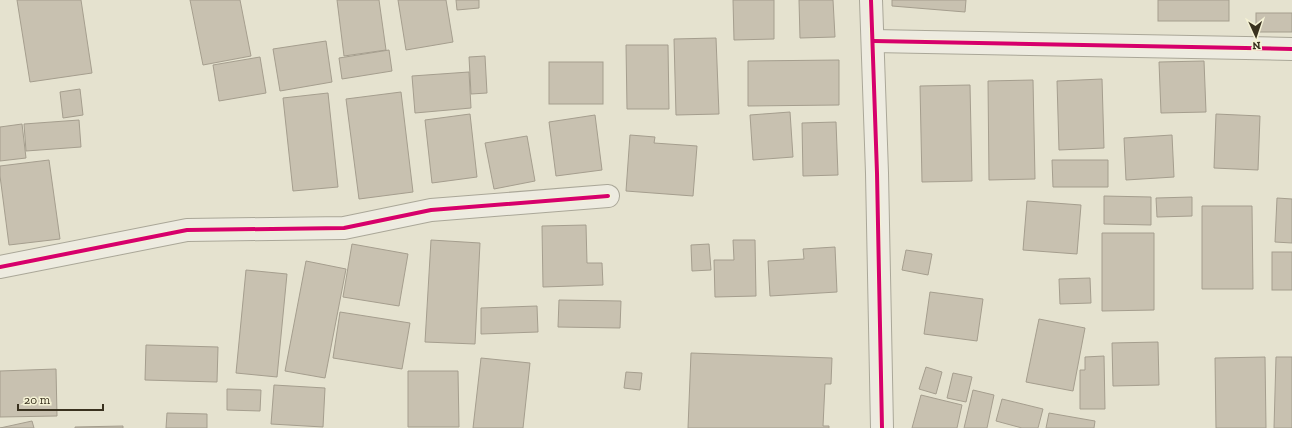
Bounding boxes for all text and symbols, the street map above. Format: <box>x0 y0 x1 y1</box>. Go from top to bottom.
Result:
north arrow <box>1236 16 1276 56</box>
text: N <box>1251 39 1261 52</box>
scale bar <box>18 386 103 412</box>
text: 20 m <box>24 393 51 407</box>

